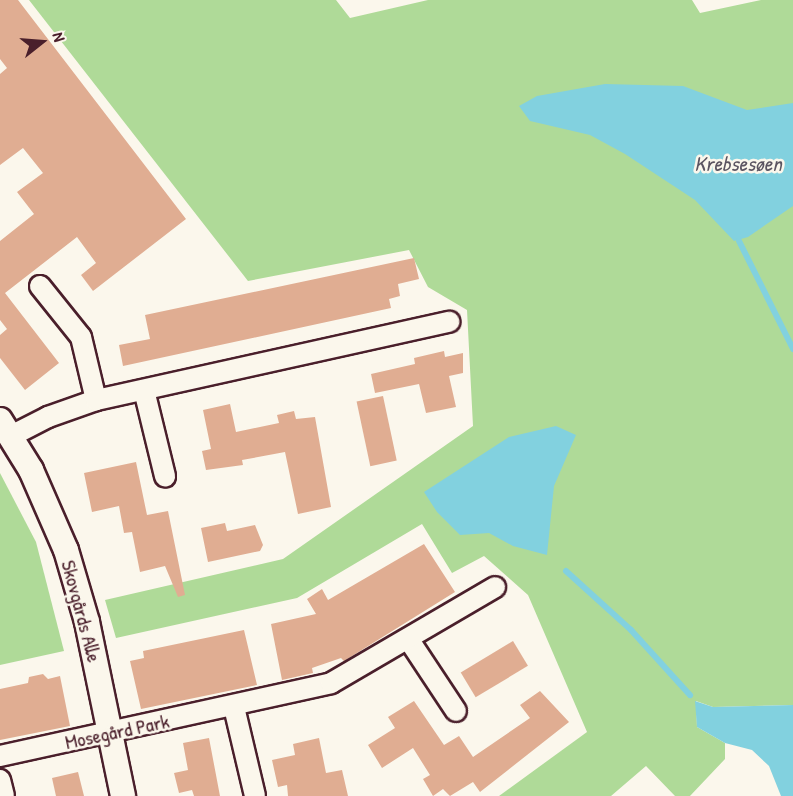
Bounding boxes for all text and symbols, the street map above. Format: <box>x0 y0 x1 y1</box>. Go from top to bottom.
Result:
north arrow <box>12 12 72 72</box>
text: N <box>47 29 71 44</box>
water label: Krebsesøen <box>694 151 782 177</box>
street label: Skovgårds Alle <box>57 557 107 665</box>
street label: Mosegård Park <box>63 708 171 754</box>

